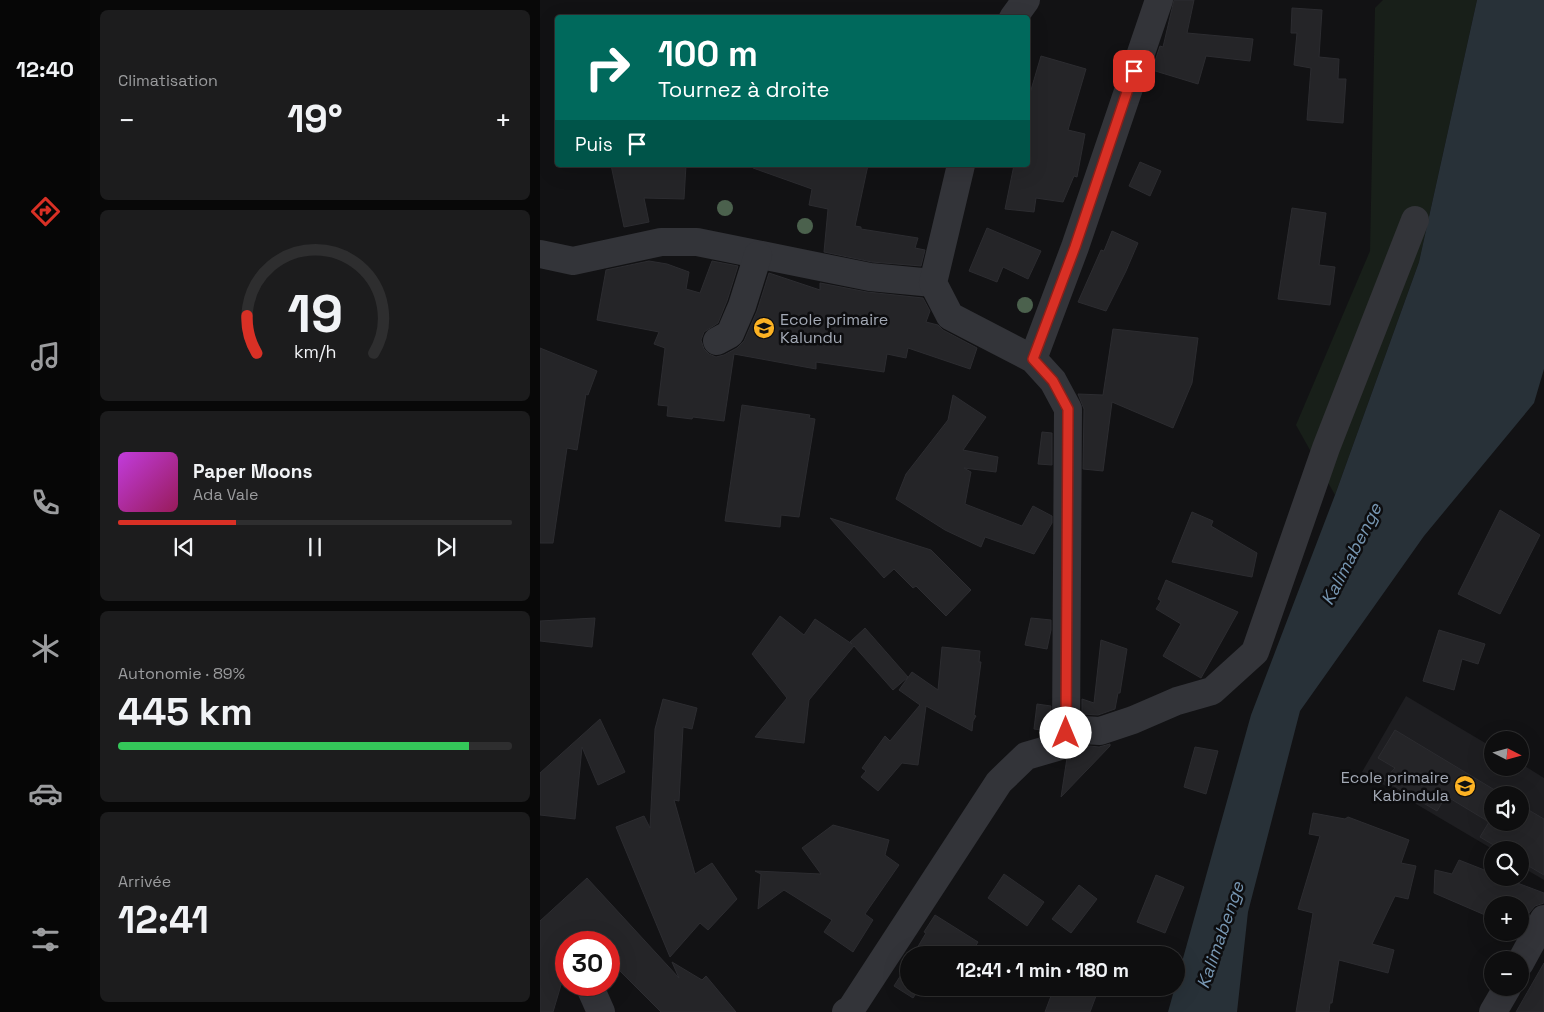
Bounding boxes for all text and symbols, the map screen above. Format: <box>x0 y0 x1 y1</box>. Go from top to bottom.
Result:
text: 100 m <box>658 32 758 76</box>
icon: right <box>575 35 640 100</box>
pin <box>1113 50 1155 92</box>
text: 12:40 <box>16 55 74 83</box>
icon: arrive <box>1120 57 1148 85</box>
text: Climatisation <box>118 70 218 91</box>
text: Tournez à droite <box>658 75 829 103</box>
text: 19° <box>287 95 343 143</box>
text: − <box>118 102 135 138</box>
text: + <box>495 102 512 138</box>
icon: arrive <box>623 130 651 158</box>
text: Puis <box>575 132 613 157</box>
icon: directions <box>28 194 63 229</box>
text: 19 <box>287 281 343 347</box>
place label: Ecole primaire Kalundu <box>780 309 888 348</box>
school or university icon: Ecole primaire Kalundu <box>752 316 776 340</box>
icon: music <box>28 339 63 374</box>
text: km/h <box>294 340 336 363</box>
text: Paper Moons <box>193 459 312 484</box>
text: Ada Vale <box>193 484 258 505</box>
icon: phone <box>28 485 63 520</box>
water label: Kalimabenge <box>1315 498 1387 609</box>
icon: previous <box>170 533 198 561</box>
icon: pause <box>301 533 329 561</box>
icon: next <box>432 533 460 561</box>
icon: climate <box>28 631 63 666</box>
text: Autonomie · 89% <box>118 663 245 684</box>
text: 445 km <box>118 688 253 736</box>
position arrow <box>1039 706 1091 758</box>
north arrow <box>1484 731 1529 776</box>
map controls <box>1484 731 1529 996</box>
place label: Ecole primaire Kabindula <box>1341 767 1449 806</box>
school or university icon: Ecole primaire Kabindula <box>1453 774 1477 798</box>
icon: car <box>28 776 63 811</box>
button: sound <box>1484 786 1529 831</box>
button: search <box>1484 841 1529 886</box>
text: Arrivée <box>118 871 171 892</box>
water label: Kalimabenge <box>1191 877 1249 991</box>
text: 12:41 <box>118 896 209 944</box>
button: + <box>1484 896 1529 941</box>
icon: filters <box>28 922 63 957</box>
speed limit sign: 30 <box>555 931 620 996</box>
button: − <box>1484 951 1529 996</box>
text: 12:41 · 1 min · 180 m <box>956 958 1129 983</box>

